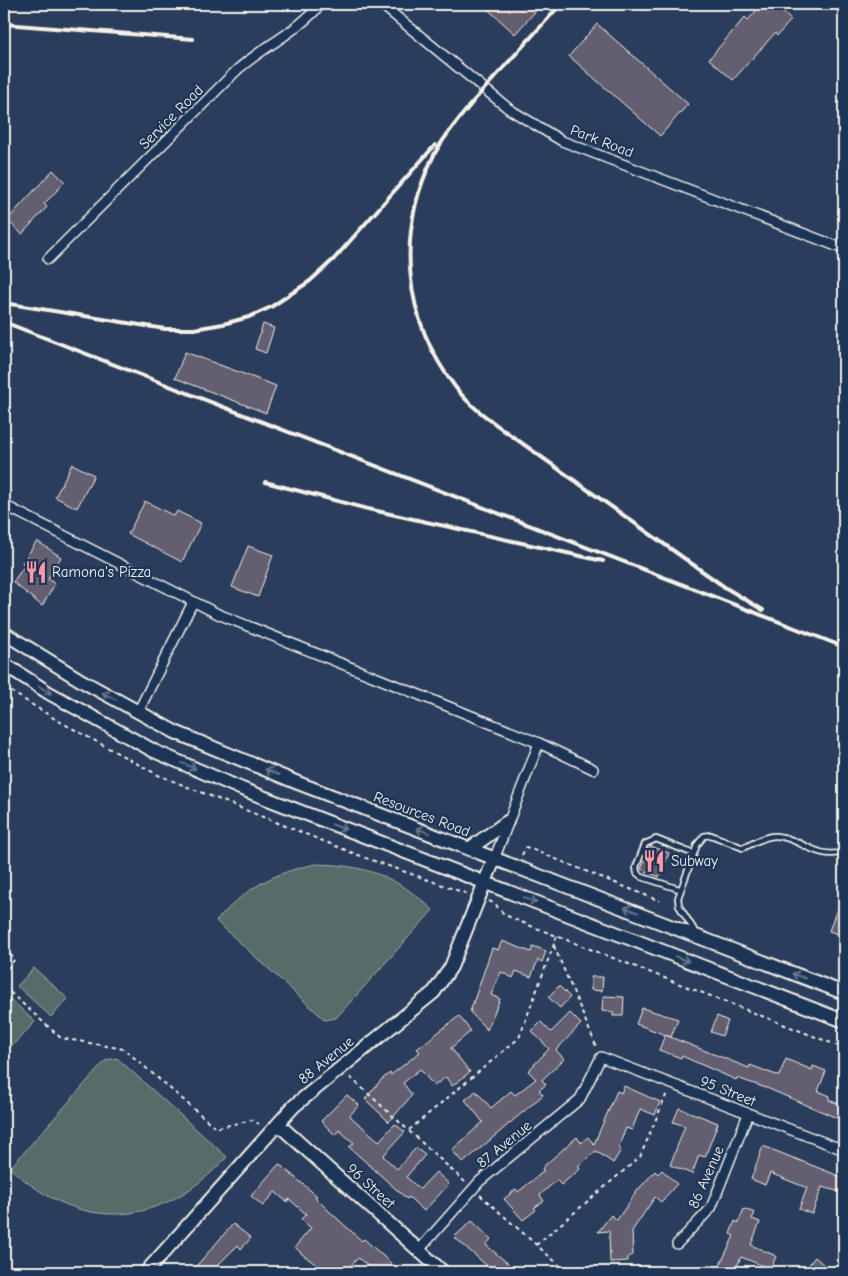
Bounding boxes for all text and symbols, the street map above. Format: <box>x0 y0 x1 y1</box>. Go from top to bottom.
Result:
street label: Service Road <box>135 81 207 153</box>
street label: Park Road <box>568 121 636 161</box>
restaurant icon: Ramona's Pizza <box>23 559 49 585</box>
place label: Ramona's Pizza <box>52 563 151 581</box>
one-way arrow <box>38 685 52 695</box>
one-way arrow <box>102 691 117 700</box>
one-way arrow <box>181 761 196 771</box>
one-way arrow <box>265 767 280 777</box>
street label: Resources Road <box>371 787 473 841</box>
one-way arrow <box>331 822 346 832</box>
one-way arrow <box>416 826 431 835</box>
restaurant icon: Subway <box>641 848 667 874</box>
place label: Subway <box>671 852 718 870</box>
one-way arrow <box>522 896 537 905</box>
one-way arrow <box>624 905 639 914</box>
one-way arrow <box>674 954 689 964</box>
one-way arrow <box>792 970 807 980</box>
street label: 88 Avenue <box>295 1032 358 1088</box>
street label: 95 Street <box>697 1072 759 1111</box>
street label: 87 Avenue <box>473 1116 535 1172</box>
street label: 86 Avenue <box>684 1143 728 1211</box>
street label: 96 Street <box>343 1160 399 1213</box>

